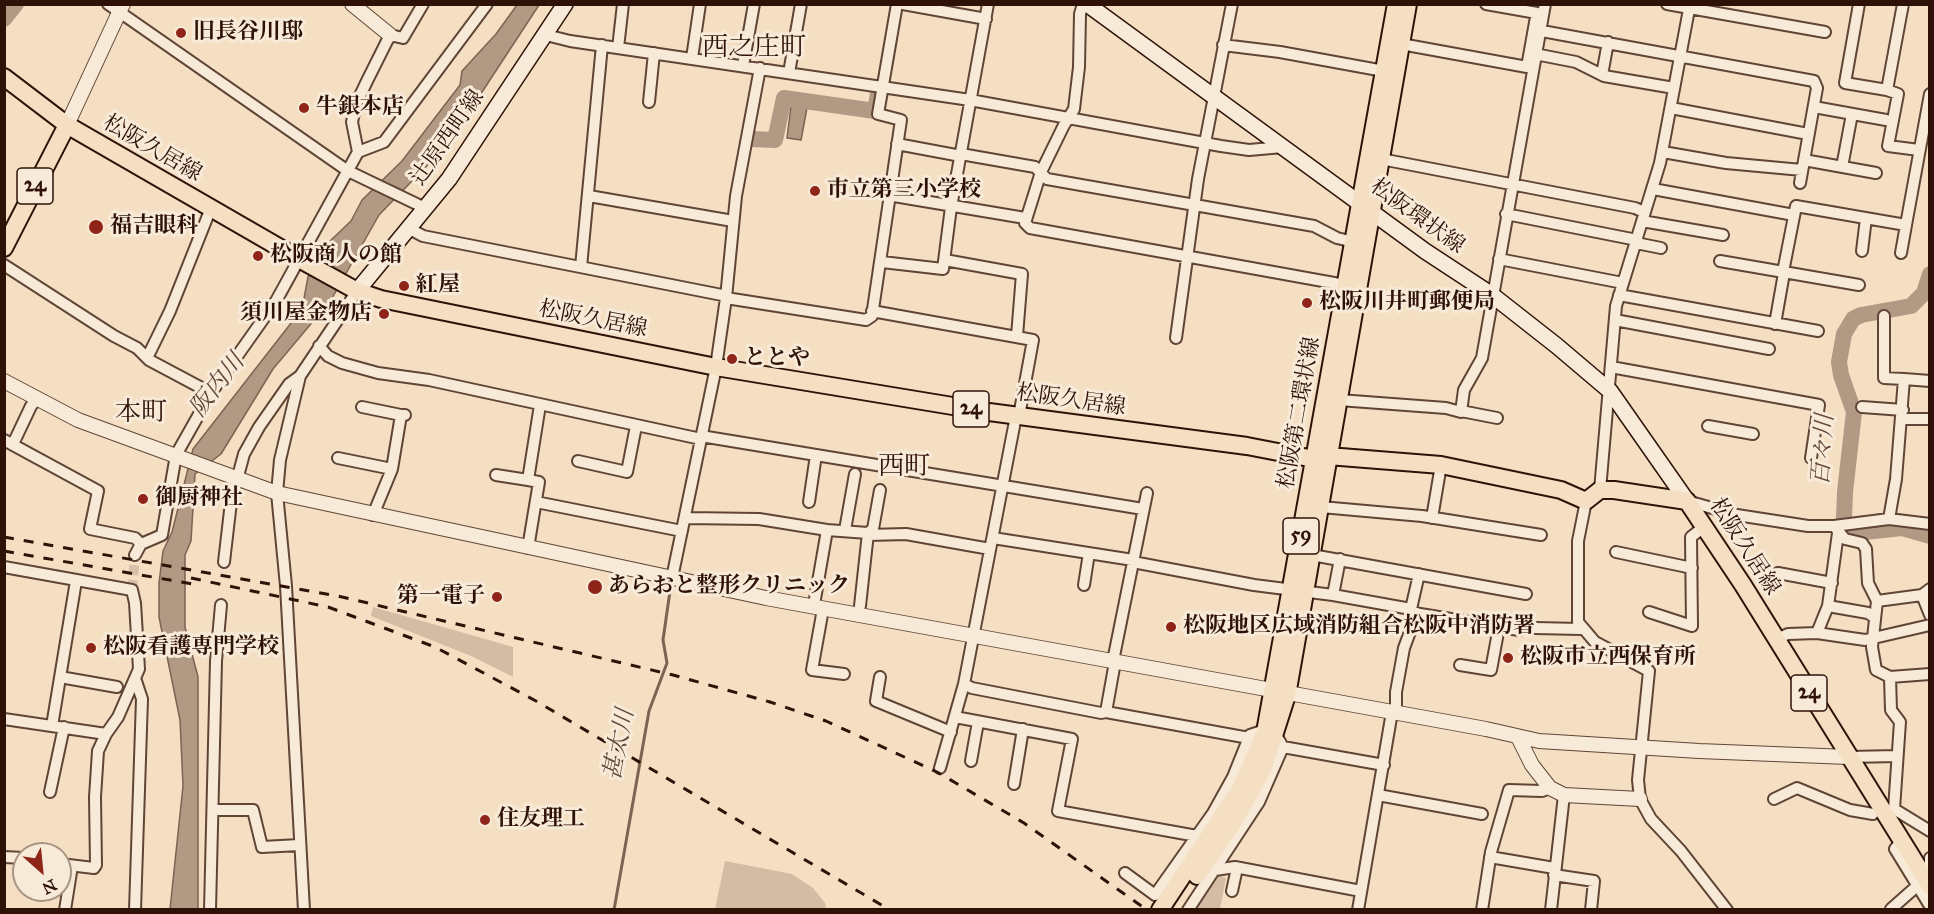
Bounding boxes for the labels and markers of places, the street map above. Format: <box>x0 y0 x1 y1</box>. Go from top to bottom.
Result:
place label: 旧長谷川邸 <box>193 20 303 46</box>
marker: 旧長谷川邸 <box>174 26 188 40</box>
place label: 牛銀本店 <box>316 95 404 121</box>
marker: 牛銀本店 <box>297 101 311 115</box>
place label: 市立第三小学校 <box>827 178 981 204</box>
marker: 市立第三小学校 <box>808 184 822 198</box>
place label: 福吉眼科 <box>110 214 198 240</box>
marker: 福吉眼科 <box>87 218 105 236</box>
place label: 松阪商人の館 <box>270 243 402 269</box>
marker: 松阪商人の館 <box>251 249 265 263</box>
place label: 紅屋 <box>416 273 460 299</box>
marker: 紅屋 <box>397 279 411 293</box>
place label: 松阪川井町郵便局 <box>1319 290 1495 316</box>
marker: 松阪川井町郵便局 <box>1300 296 1314 310</box>
place label: 須川屋金物店 <box>240 301 372 327</box>
marker: 須川屋金物店 <box>377 307 391 321</box>
place label: ととや <box>744 346 810 372</box>
marker: ととや <box>725 352 739 366</box>
place label: 御厨神社 <box>155 486 243 512</box>
marker: 御厨神社 <box>136 492 150 506</box>
place label: あらおと整形クリニック <box>608 574 850 600</box>
marker: あらおと整形クリニック <box>586 578 604 596</box>
place label: 第一電子 <box>397 584 485 610</box>
marker: 第一電子 <box>490 590 504 604</box>
place label: 松阪地区広域消防組合松阪中消防署 <box>1183 614 1535 640</box>
marker: 松阪地区広域消防組合松阪中消防署 <box>1164 620 1178 634</box>
place label: 松阪看護専門学校 <box>103 635 279 661</box>
marker: 松阪看護専門学校 <box>84 641 98 655</box>
place label: 松阪市立西保育所 <box>1520 645 1696 671</box>
marker: 松阪市立西保育所 <box>1501 651 1515 665</box>
place label: 住友理工 <box>497 807 585 833</box>
marker: 住友理工 <box>478 813 492 827</box>

